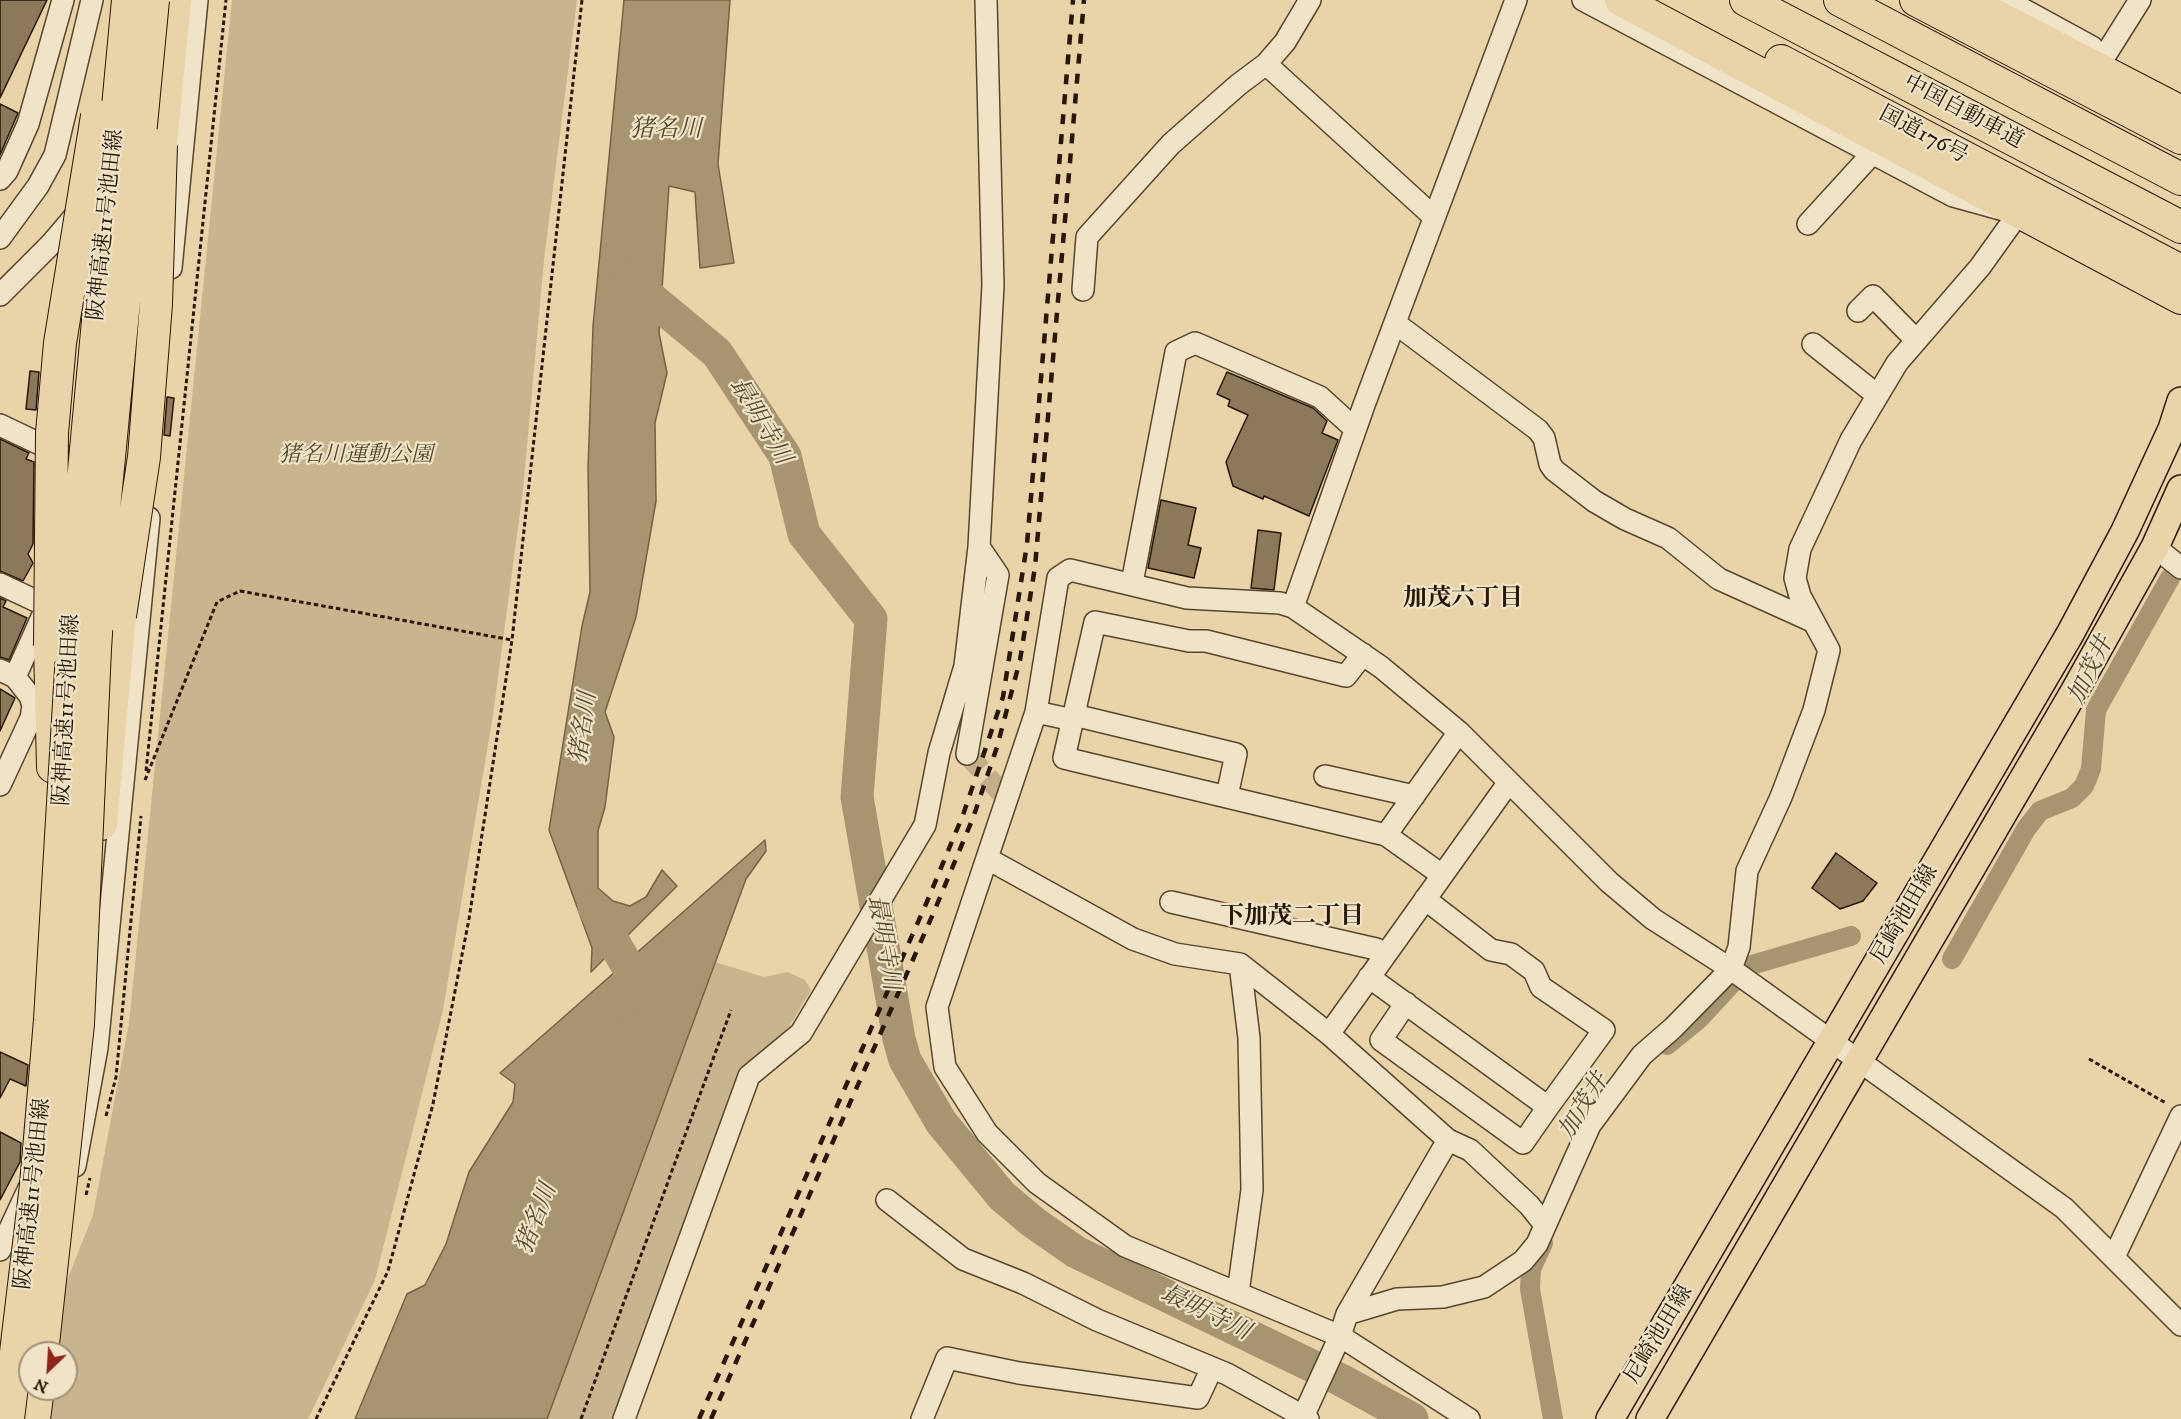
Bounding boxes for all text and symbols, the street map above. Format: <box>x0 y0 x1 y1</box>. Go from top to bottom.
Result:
street label: 中国自動車道 <box>1899 70 2027 156</box>
street label: 国道176号 <box>1874 102 1972 170</box>
water label: 猪名川 <box>630 117 702 145</box>
street label: 阪神高速11号池田線 <box>84 128 130 322</box>
water label: 最明寺川 <box>722 373 796 471</box>
park label: 猪名川運動公園 <box>279 443 433 469</box>
district label: 加茂六丁目 <box>1403 586 1523 614</box>
street label: 阪神高速11号池田線 <box>50 613 86 807</box>
water label: 加茂井 <box>2063 632 2121 710</box>
water label: 猪名川 <box>566 690 604 766</box>
street label: 尼崎池田線 <box>1867 861 1945 969</box>
water label: 最明寺川 <box>859 893 905 993</box>
district label: 下加茂二丁目 <box>1220 904 1364 932</box>
water label: 加茂井 <box>1554 1069 1616 1145</box>
street label: 阪神高速11号池田線 <box>11 1097 57 1291</box>
water label: 猪名川 <box>512 1180 564 1258</box>
water label: 最明寺川 <box>1156 1280 1254 1348</box>
street label: 尼崎池田線 <box>1620 1281 1700 1389</box>
north arrow <box>18 1341 78 1401</box>
text: N <box>31 1374 51 1397</box>

